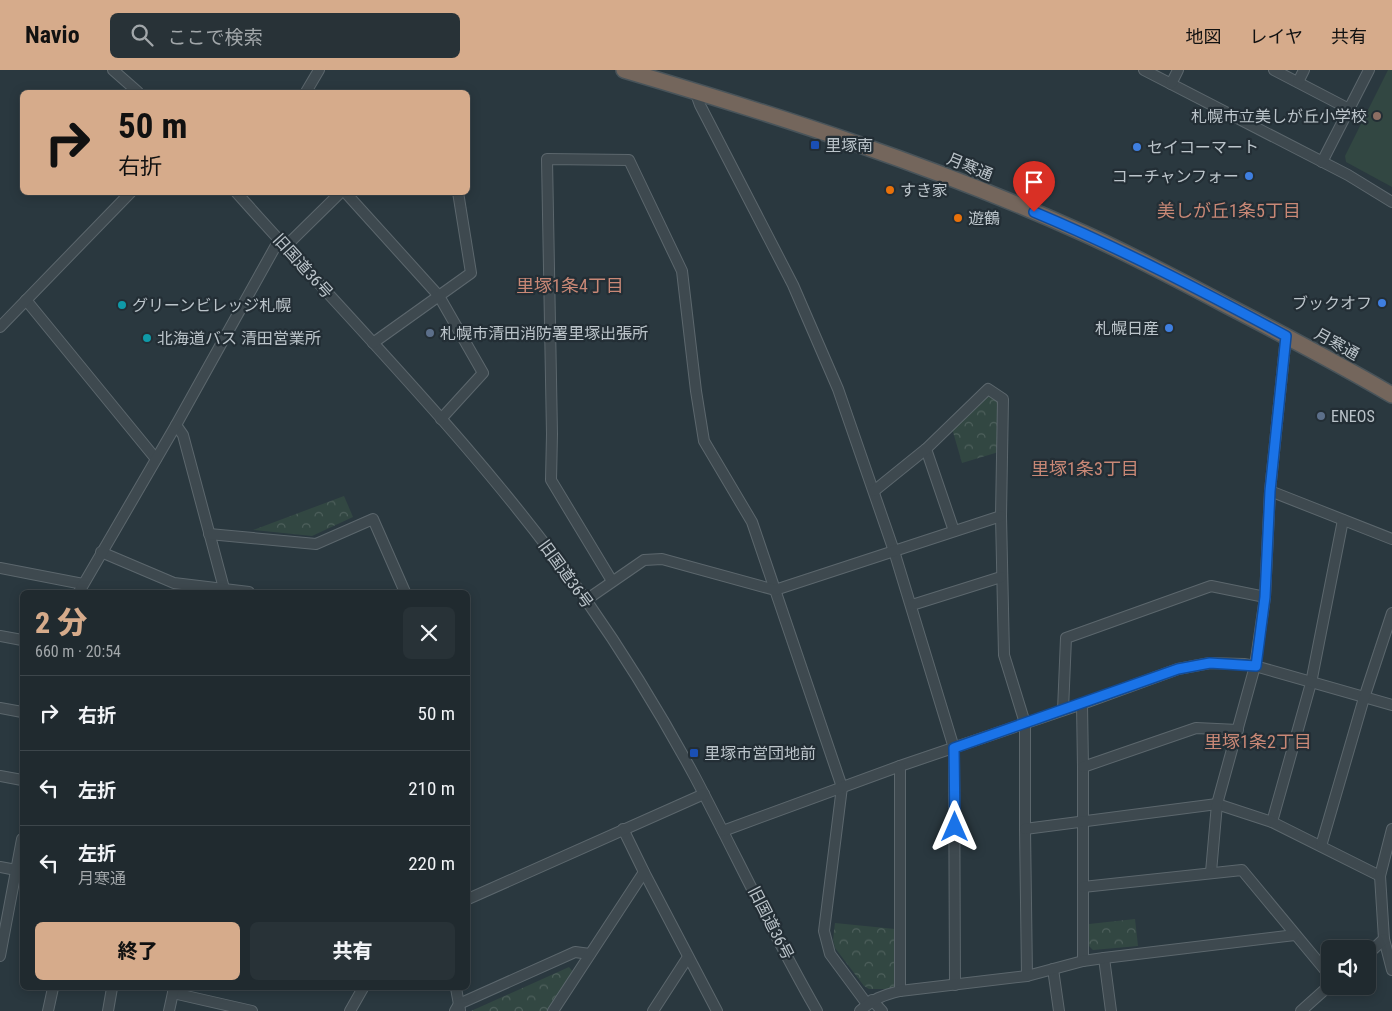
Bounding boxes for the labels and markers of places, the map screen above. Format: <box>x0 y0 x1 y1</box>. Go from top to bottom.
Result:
place label: 札幌市立美しが丘小学校 <box>1191 107 1367 126</box>
marker: 札幌市立美しが丘小学校 <box>1371 110 1383 122</box>
place label: 里塚南 <box>825 136 873 155</box>
place label: セイコーマート <box>1147 138 1259 157</box>
marker: 里塚南 <box>809 139 821 151</box>
marker: セイコーマート <box>1131 141 1143 153</box>
pin <box>1013 161 1055 212</box>
place label: コーチャンフォー <box>1112 167 1239 186</box>
marker: コーチャンフォー <box>1243 170 1255 182</box>
place label: すき家 <box>900 181 948 200</box>
marker: すき家 <box>884 184 896 196</box>
place label: 遊鶴 <box>968 209 1000 228</box>
marker: 遊鶴 <box>952 212 964 224</box>
place label: ブックオフ <box>1292 294 1372 313</box>
place label: グリーンビレッジ札幌 <box>132 296 291 315</box>
marker: ブックオフ <box>1376 297 1388 309</box>
marker: グリーンビレッジ札幌 <box>116 299 128 311</box>
place label: 札幌日産 <box>1095 319 1159 338</box>
marker: 札幌日産 <box>1163 322 1175 334</box>
place label: 札幌市清田消防署里塚出張所 <box>440 324 648 343</box>
marker: 札幌市清田消防署里塚出張所 <box>424 327 436 339</box>
place label: 北海道バス 清田営業所 <box>157 329 321 348</box>
marker: 北海道バス 清田営業所 <box>141 332 153 344</box>
place label: ENEOS <box>1331 407 1375 426</box>
marker: ENEOS <box>1315 410 1327 422</box>
place label: 里塚市営団地前 <box>704 744 816 763</box>
marker: 里塚市営団地前 <box>688 747 700 759</box>

